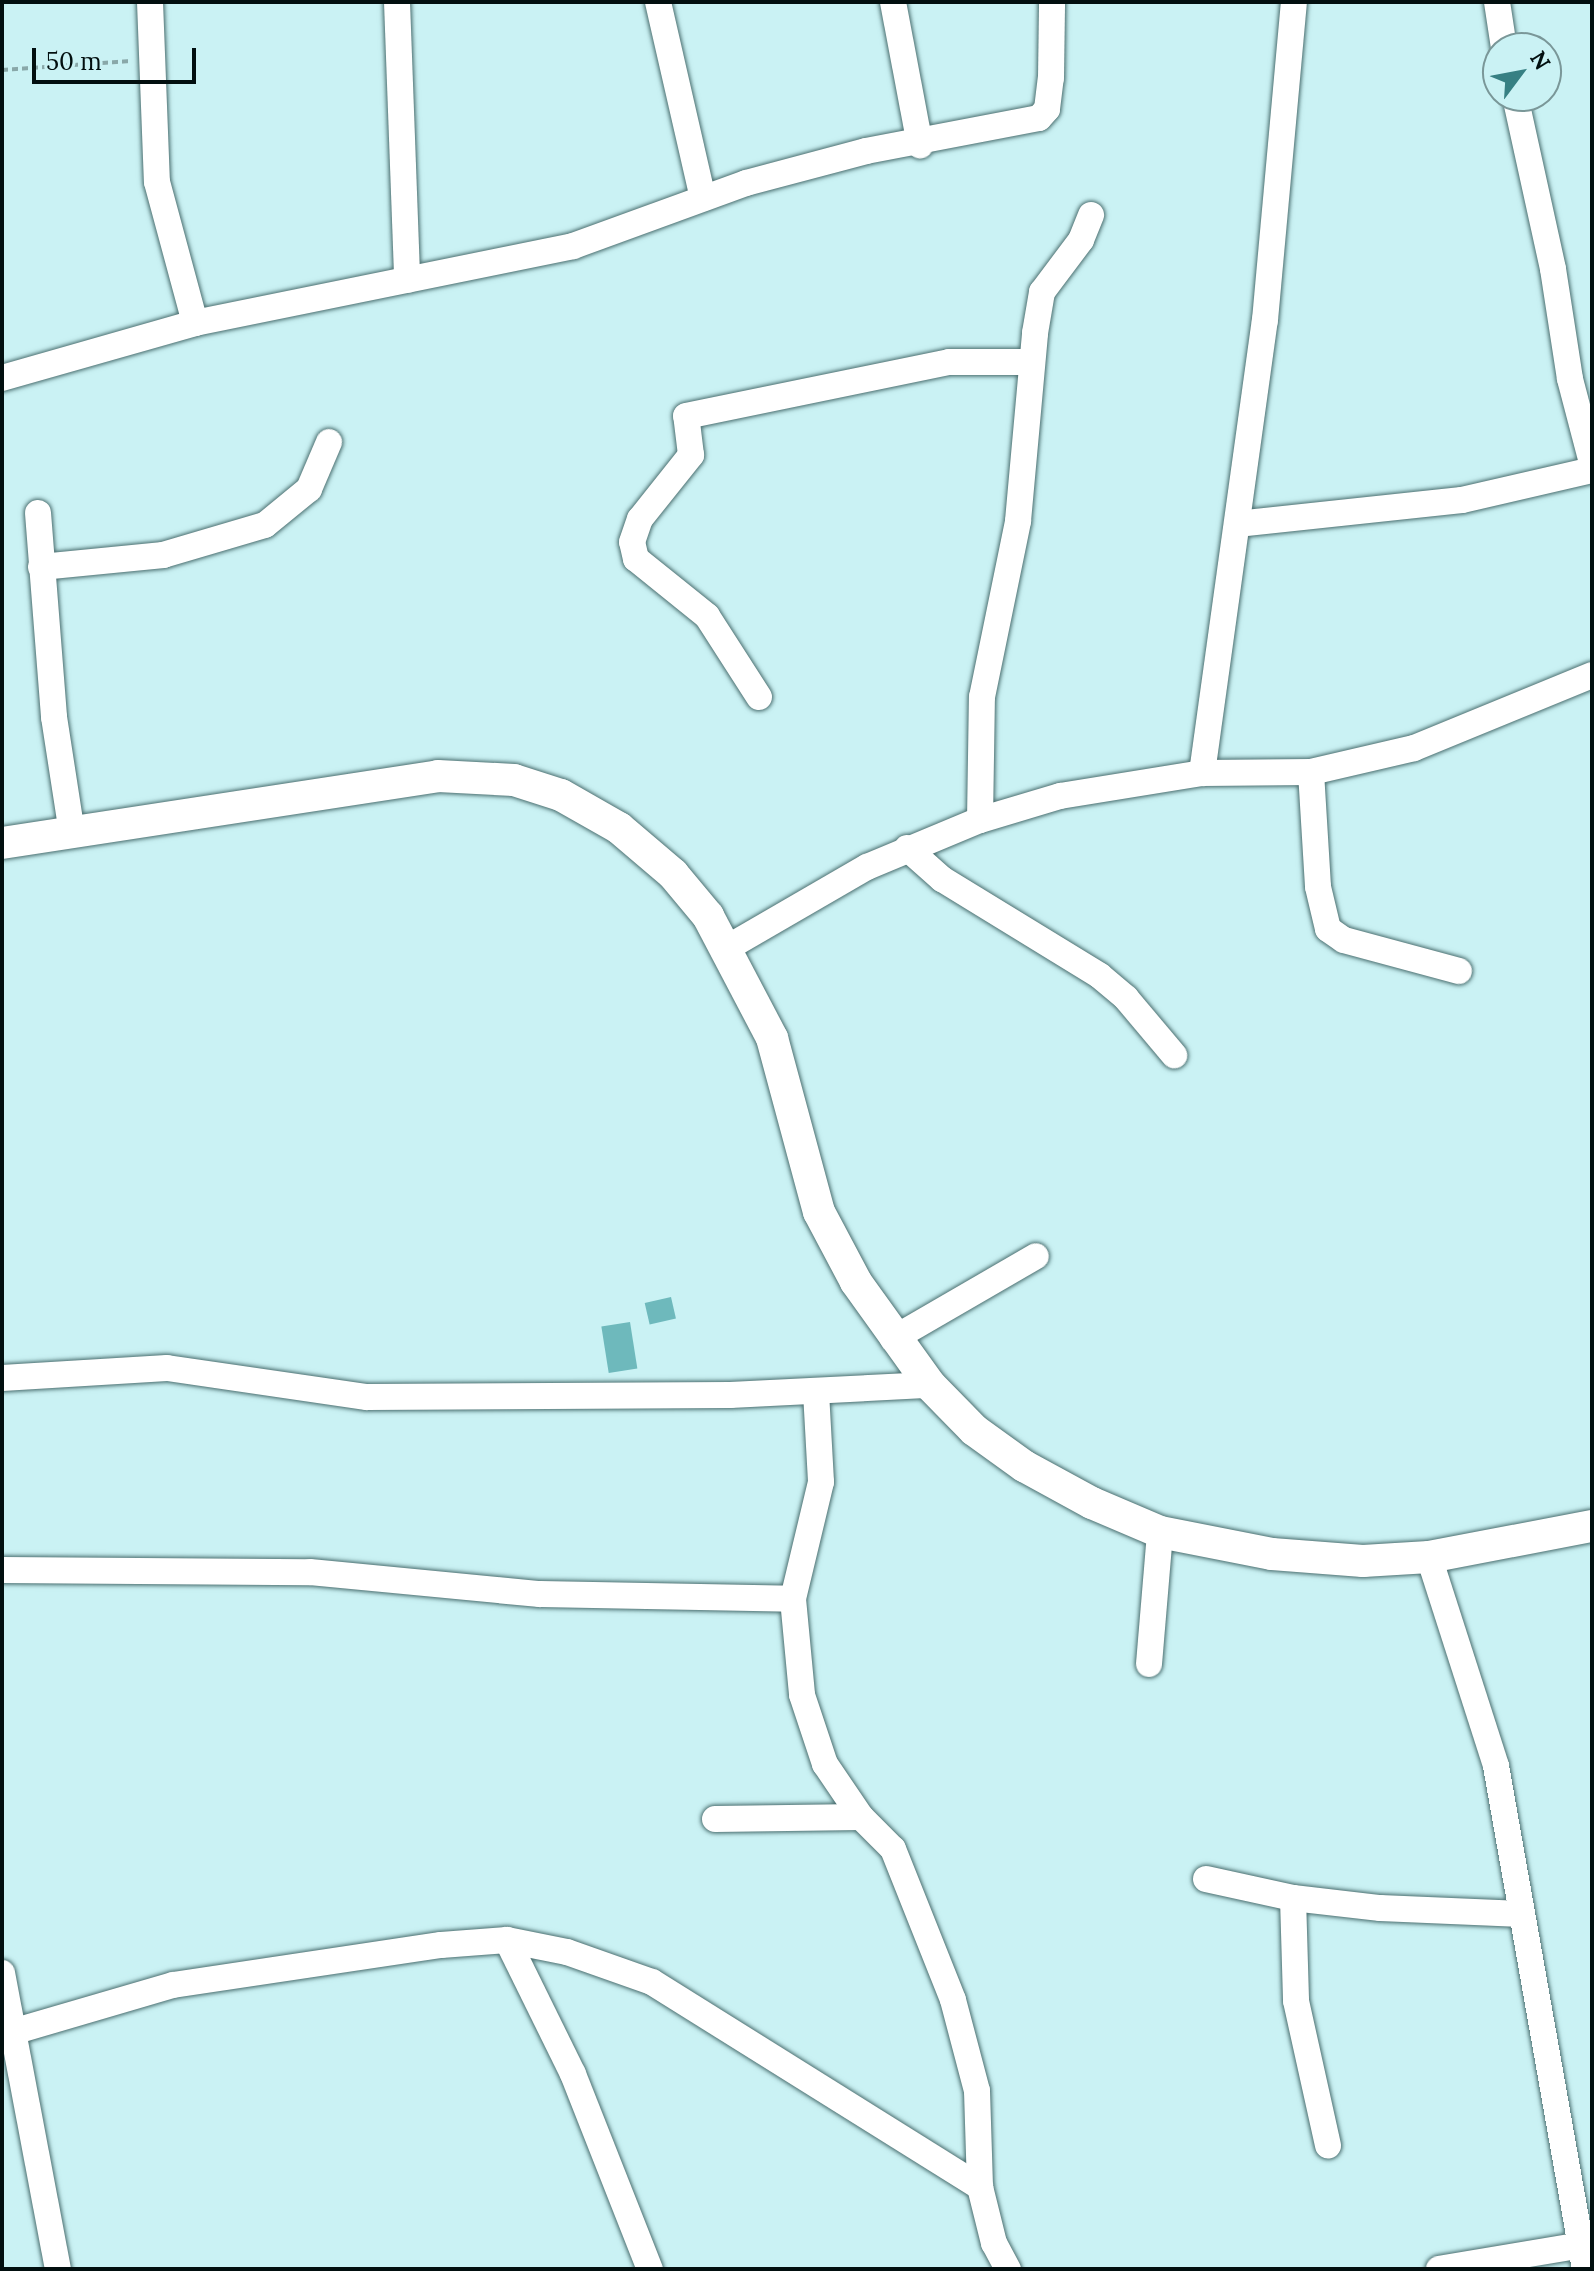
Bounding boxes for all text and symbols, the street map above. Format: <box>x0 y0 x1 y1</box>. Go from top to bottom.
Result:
scale bar <box>36 32 200 82</box>
north arrow <box>1482 32 1562 112</box>
text: 50 m <box>46 46 102 77</box>
text: N <box>1524 46 1557 75</box>

